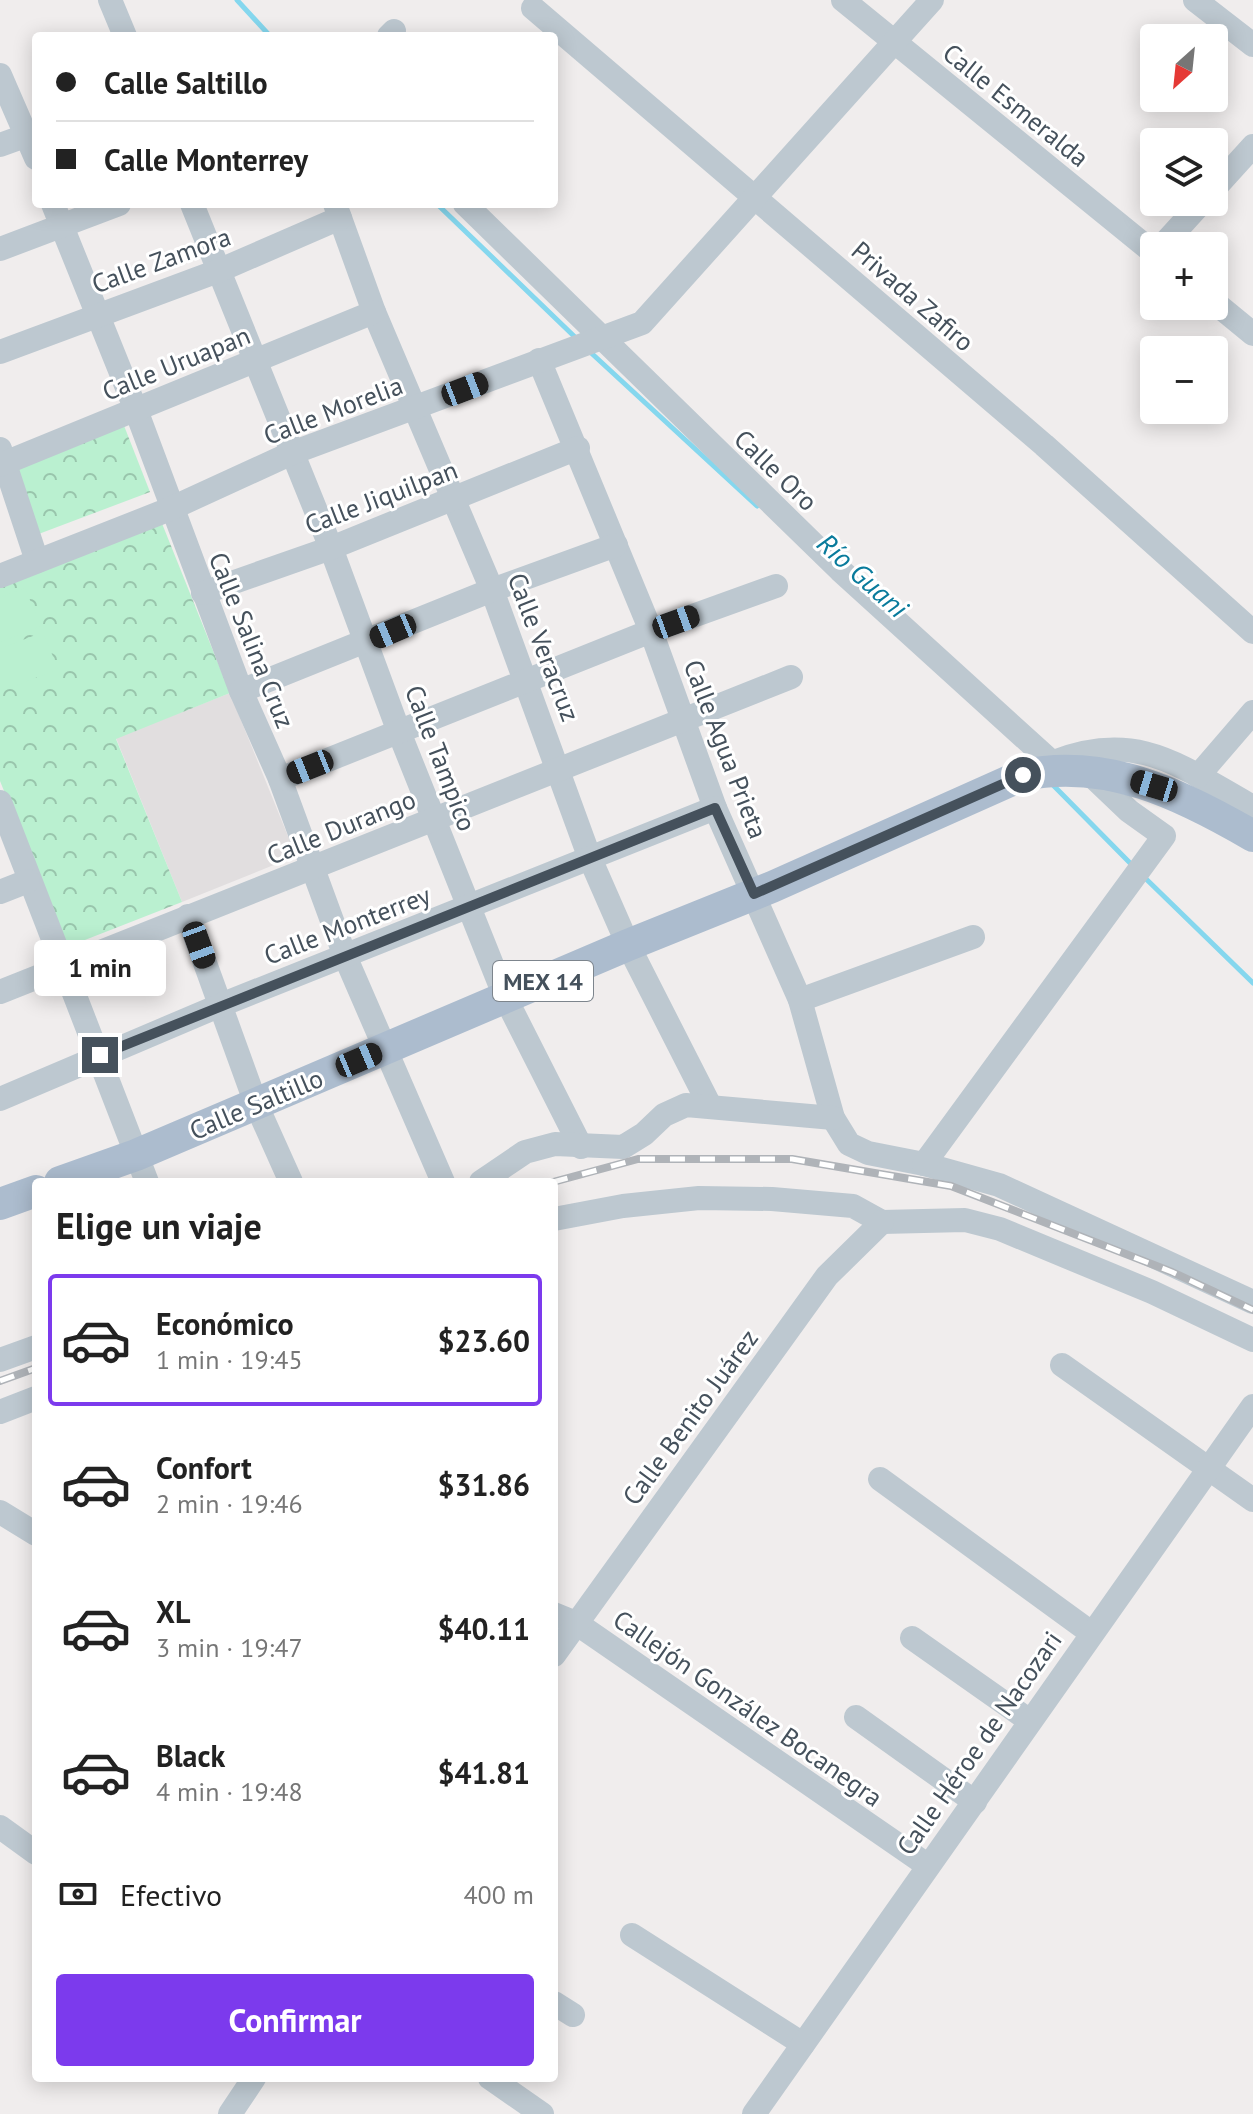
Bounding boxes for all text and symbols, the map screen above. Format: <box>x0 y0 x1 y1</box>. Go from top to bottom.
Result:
north arrow <box>1140 24 1228 112</box>
map controls <box>1140 24 1228 424</box>
street label: Calle Esmeralda <box>936 36 1096 174</box>
text: Calle Saltillo <box>104 63 268 102</box>
button: layers <box>1140 128 1228 216</box>
text: Calle Monterrey <box>104 140 308 179</box>
street label: Calle Zamora <box>87 220 235 300</box>
button: + <box>1140 232 1228 320</box>
street label: Privada Zafiro <box>845 234 981 358</box>
street label: Calle Uruapan <box>97 318 255 408</box>
button: − <box>1140 336 1228 424</box>
street label: Calle Morelia <box>259 368 407 452</box>
car <box>438 369 492 409</box>
street label: Calle Oro <box>727 422 825 518</box>
street label: Calle Jiquilpan <box>300 453 462 541</box>
water label: Río Guani <box>810 524 917 626</box>
street label: Calle Salina Cruz <box>202 547 302 733</box>
street label: Calle Veracruz <box>501 568 587 726</box>
car <box>649 603 703 641</box>
car <box>366 611 420 651</box>
street label: Calle Agua Prieta <box>677 655 775 843</box>
street label: Calle Tampico <box>398 680 484 836</box>
car <box>283 747 337 787</box>
route start <box>1005 757 1041 793</box>
car <box>1128 768 1180 804</box>
street label: Calle Durango <box>262 782 420 872</box>
street label: Calle Monterrey <box>259 878 435 972</box>
car <box>180 918 218 972</box>
callout: 1 min <box>34 939 166 995</box>
text: 1 min <box>68 951 132 984</box>
road number: MEX 14 <box>493 961 593 1001</box>
route end <box>82 1037 118 1073</box>
car <box>332 1040 386 1080</box>
street label: Calle Saltillo <box>184 1061 328 1147</box>
text: Elige un viaje <box>56 1202 262 1249</box>
icon: car <box>60 1304 132 1376</box>
text: Económico <box>156 1304 294 1343</box>
text: $23.60 <box>438 1321 530 1360</box>
street label: Calle Benito Juárez <box>615 1323 765 1511</box>
text: 1 min · 19:45 <box>156 1343 303 1376</box>
icon: car <box>60 1448 132 1520</box>
text: Confort <box>156 1448 252 1487</box>
text: $31.86 <box>438 1465 530 1504</box>
text: 2 min · 19:46 <box>156 1487 303 1520</box>
icon: car <box>60 1592 132 1664</box>
text: XL <box>156 1592 190 1631</box>
street label: Callejón González Bocanegra <box>607 1602 889 1814</box>
text: $40.11 <box>438 1609 530 1648</box>
street label: Calle Héroe de Nacozari <box>889 1625 1069 1861</box>
text: 3 min · 19:47 <box>156 1631 303 1664</box>
icon: car <box>60 1736 132 1808</box>
text: Black <box>156 1736 225 1775</box>
text: $41.81 <box>438 1753 530 1792</box>
text: 4 min · 19:48 <box>156 1775 303 1808</box>
icon: cash <box>56 1872 100 1916</box>
text: Efectivo <box>120 1875 222 1914</box>
text: 400 m <box>463 1878 534 1911</box>
button: Confirmar <box>56 1974 534 2066</box>

